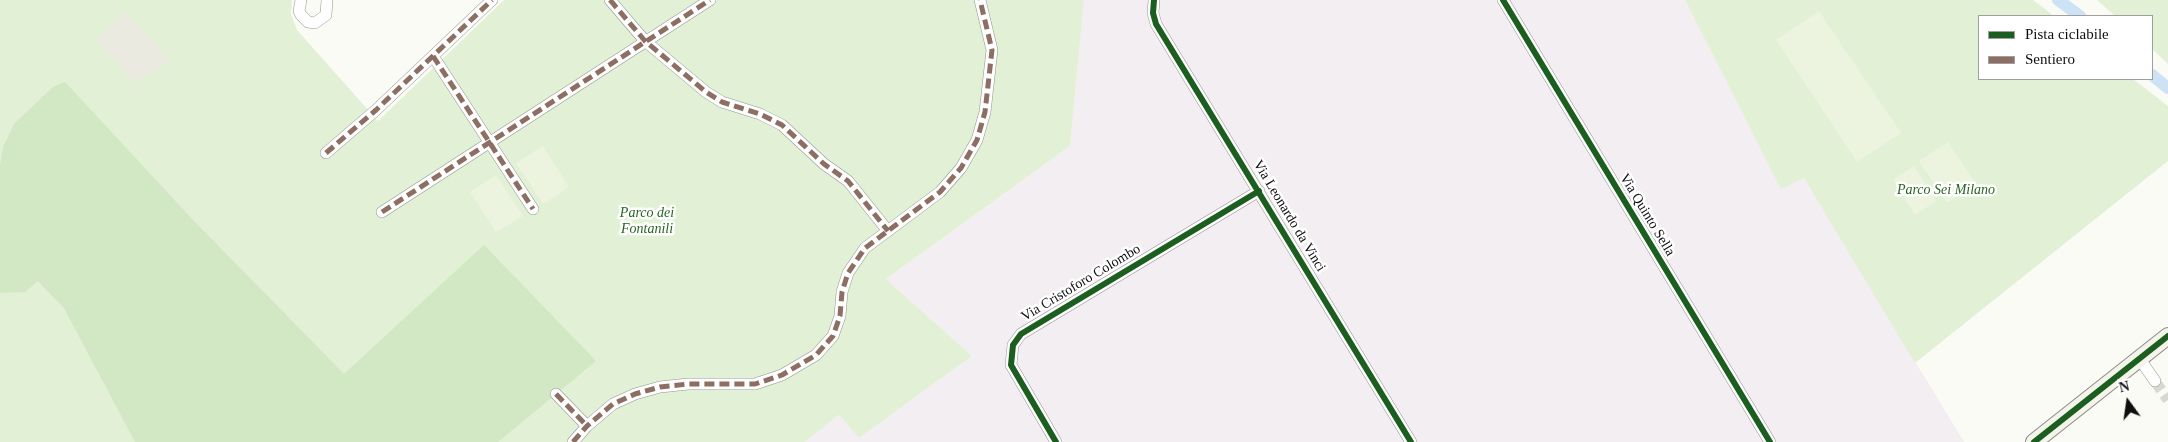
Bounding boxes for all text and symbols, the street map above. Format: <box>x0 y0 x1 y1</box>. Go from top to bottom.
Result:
legend <box>1978 15 2153 80</box>
text: Pista ciclabile <box>2025 26 2109 42</box>
text: Sentiero <box>2025 51 2075 67</box>
street label: Via Leonardo da Vinci <box>1249 157 1329 275</box>
street label: Via Quinto Sella <box>1616 171 1678 259</box>
park label: Parco Sei Milano <box>1897 182 1995 198</box>
park label: Parco dei Fontanili <box>620 205 674 238</box>
street label: Via Cristoforo Colombo <box>1018 241 1144 325</box>
north arrow <box>2103 377 2153 427</box>
text: N <box>2118 378 2131 395</box>

